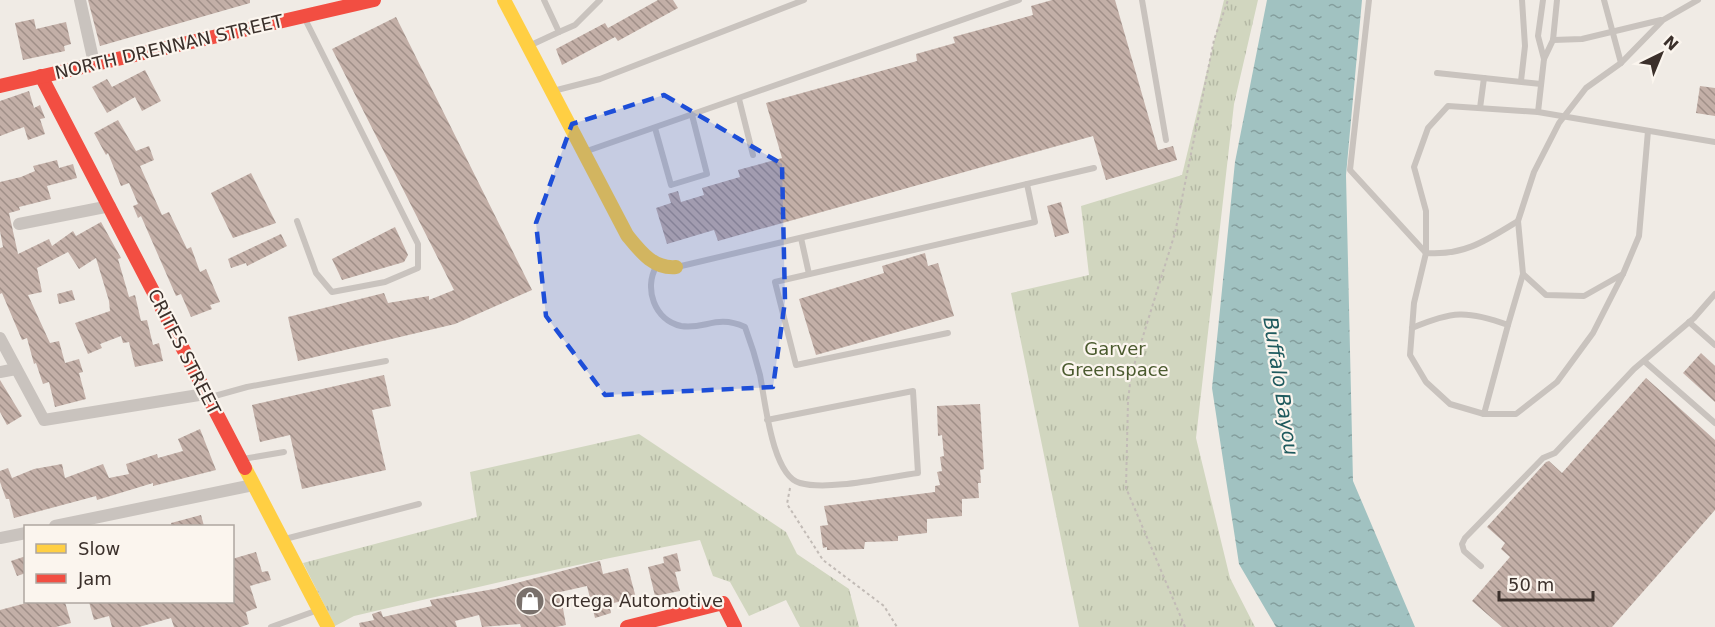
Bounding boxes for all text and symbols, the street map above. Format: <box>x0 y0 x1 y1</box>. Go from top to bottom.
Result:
street label: NORTH DRENNAN STREET <box>53 10 286 83</box>
north arrow <box>1631 24 1691 84</box>
text: N <box>1660 32 1682 55</box>
street label: CRITES STREET <box>144 285 226 419</box>
water label: Buffalo Bayou <box>1258 315 1304 457</box>
park label: Garver Greenspace <box>1061 338 1169 380</box>
legend <box>24 525 234 603</box>
text: Slow <box>78 538 120 559</box>
scale bar <box>1499 564 1594 602</box>
text: Jam <box>77 568 112 589</box>
text: 50 m <box>1508 574 1554 595</box>
shop icon: Ortega Automotive <box>514 585 546 617</box>
place label: Ortega Automotive <box>551 590 723 611</box>

